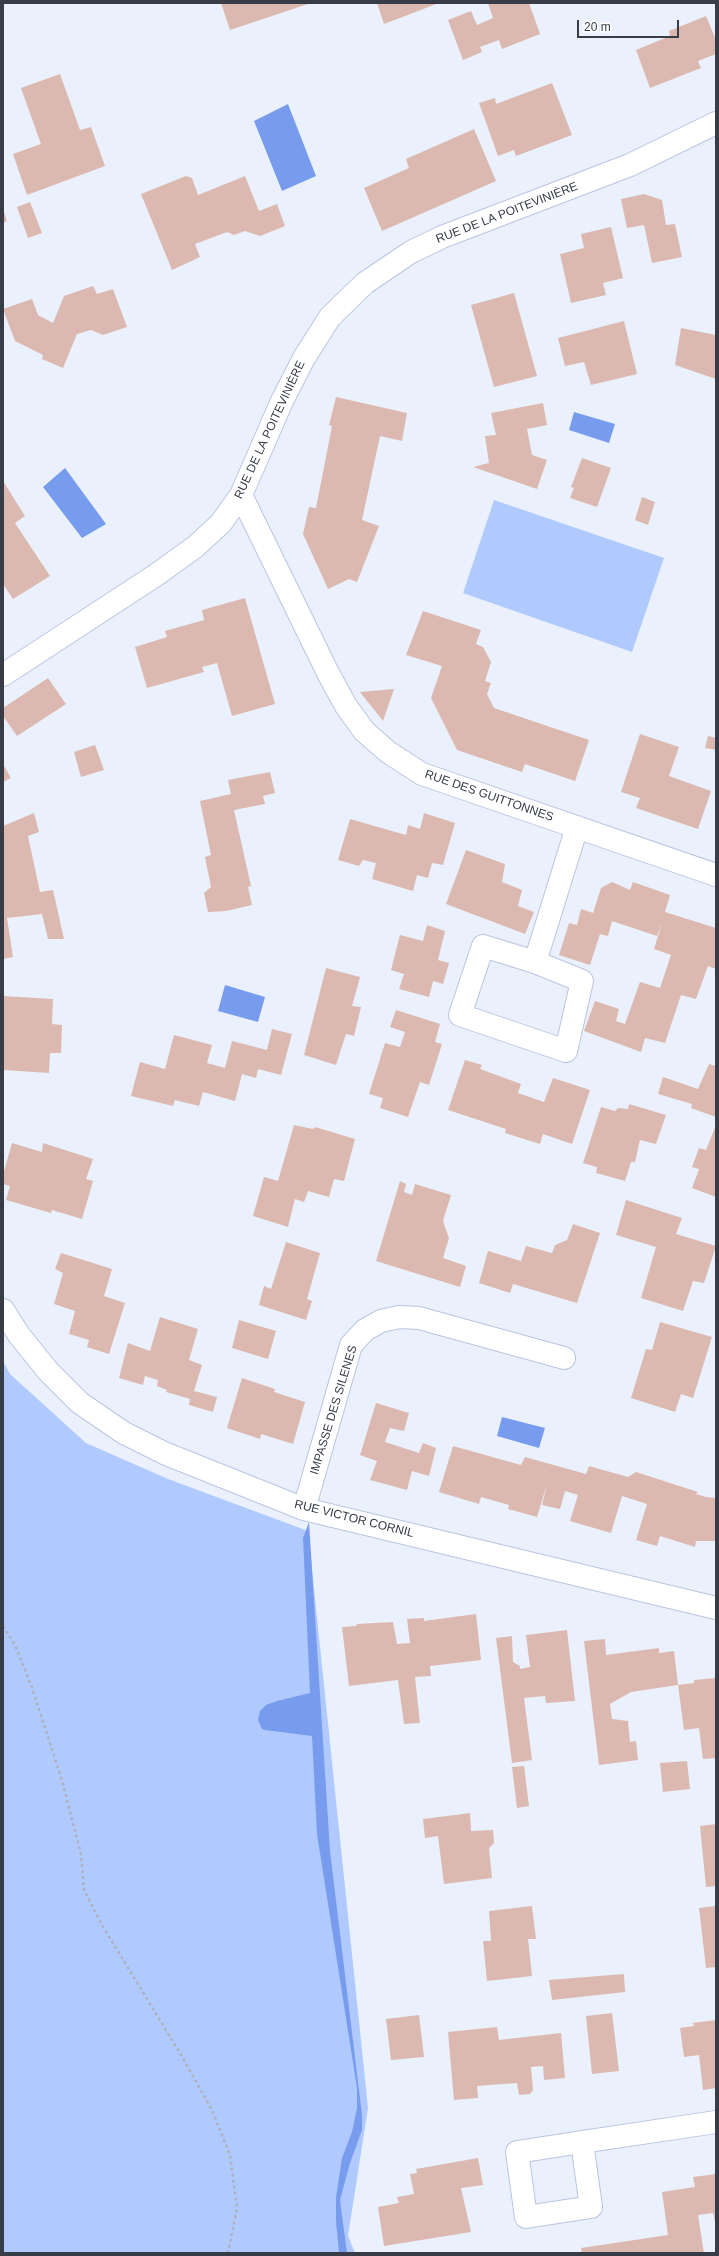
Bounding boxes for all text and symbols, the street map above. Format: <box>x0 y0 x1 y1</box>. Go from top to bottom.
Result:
scale bar <box>579 12 681 38</box>
text: 20 m <box>584 20 611 34</box>
street label: RUE DE LA POITEVINIÈRE <box>434 179 580 247</box>
street label: RUE DE LA POITEVINIÈRE <box>232 359 308 501</box>
street label: RUE DES GUITTONNES <box>423 767 555 825</box>
street label: IMPASSE DES SILENES <box>307 1344 361 1476</box>
street label: RUE VICTOR CORNIL <box>293 1497 415 1541</box>

